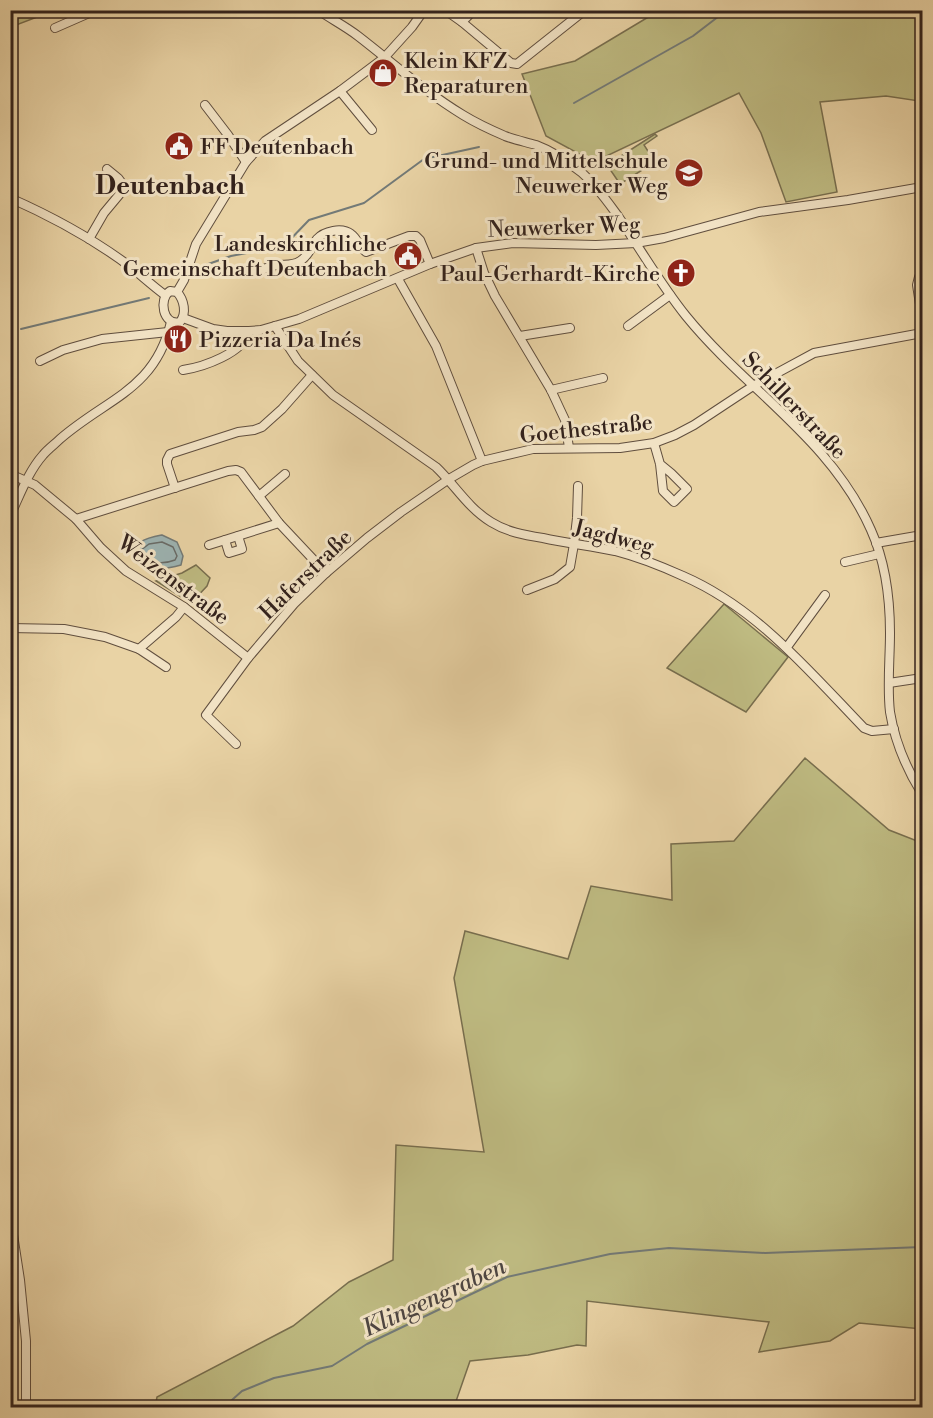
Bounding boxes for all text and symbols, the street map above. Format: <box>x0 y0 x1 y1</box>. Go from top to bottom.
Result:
place label: Klein KFZ Reparaturen <box>404 48 528 100</box>
shop icon: Klein KFZ Reparaturen <box>367 57 399 89</box>
public building icon: FF Deutenbach <box>163 130 195 162</box>
place label: FF Deutenbach <box>200 134 354 161</box>
place label: Grund- und Mittelschule Neuwerker Weg <box>424 148 669 200</box>
school or university icon: Grund- und Mittelschule Neuwerker Weg <box>673 157 705 189</box>
district label: Deutenbach <box>95 170 245 202</box>
street label: Neuwerker Weg <box>487 211 641 244</box>
place label: Landeskirchliche Gemeinschaft Deutenbach <box>123 231 387 283</box>
public building icon: Landeskirchliche Gemeinschaft Deutenbach <box>392 240 424 272</box>
church icon: Paul-Gerhardt-Kirche <box>665 257 697 289</box>
place label: Paul-Gerhardt-Kirche <box>440 261 660 288</box>
restaurant icon: Pizzeria Da Inés <box>162 323 194 355</box>
place label: Pizzeria Da Inés <box>199 327 361 354</box>
street label: Schillerstraße <box>736 347 852 465</box>
street label: Goethestraße <box>518 409 654 450</box>
street label: Jagdweg <box>570 514 657 561</box>
street label: Haferstraße <box>254 524 358 626</box>
street label: Weizenstraße <box>111 529 234 631</box>
water label: Klingengraben <box>358 1251 512 1344</box>

